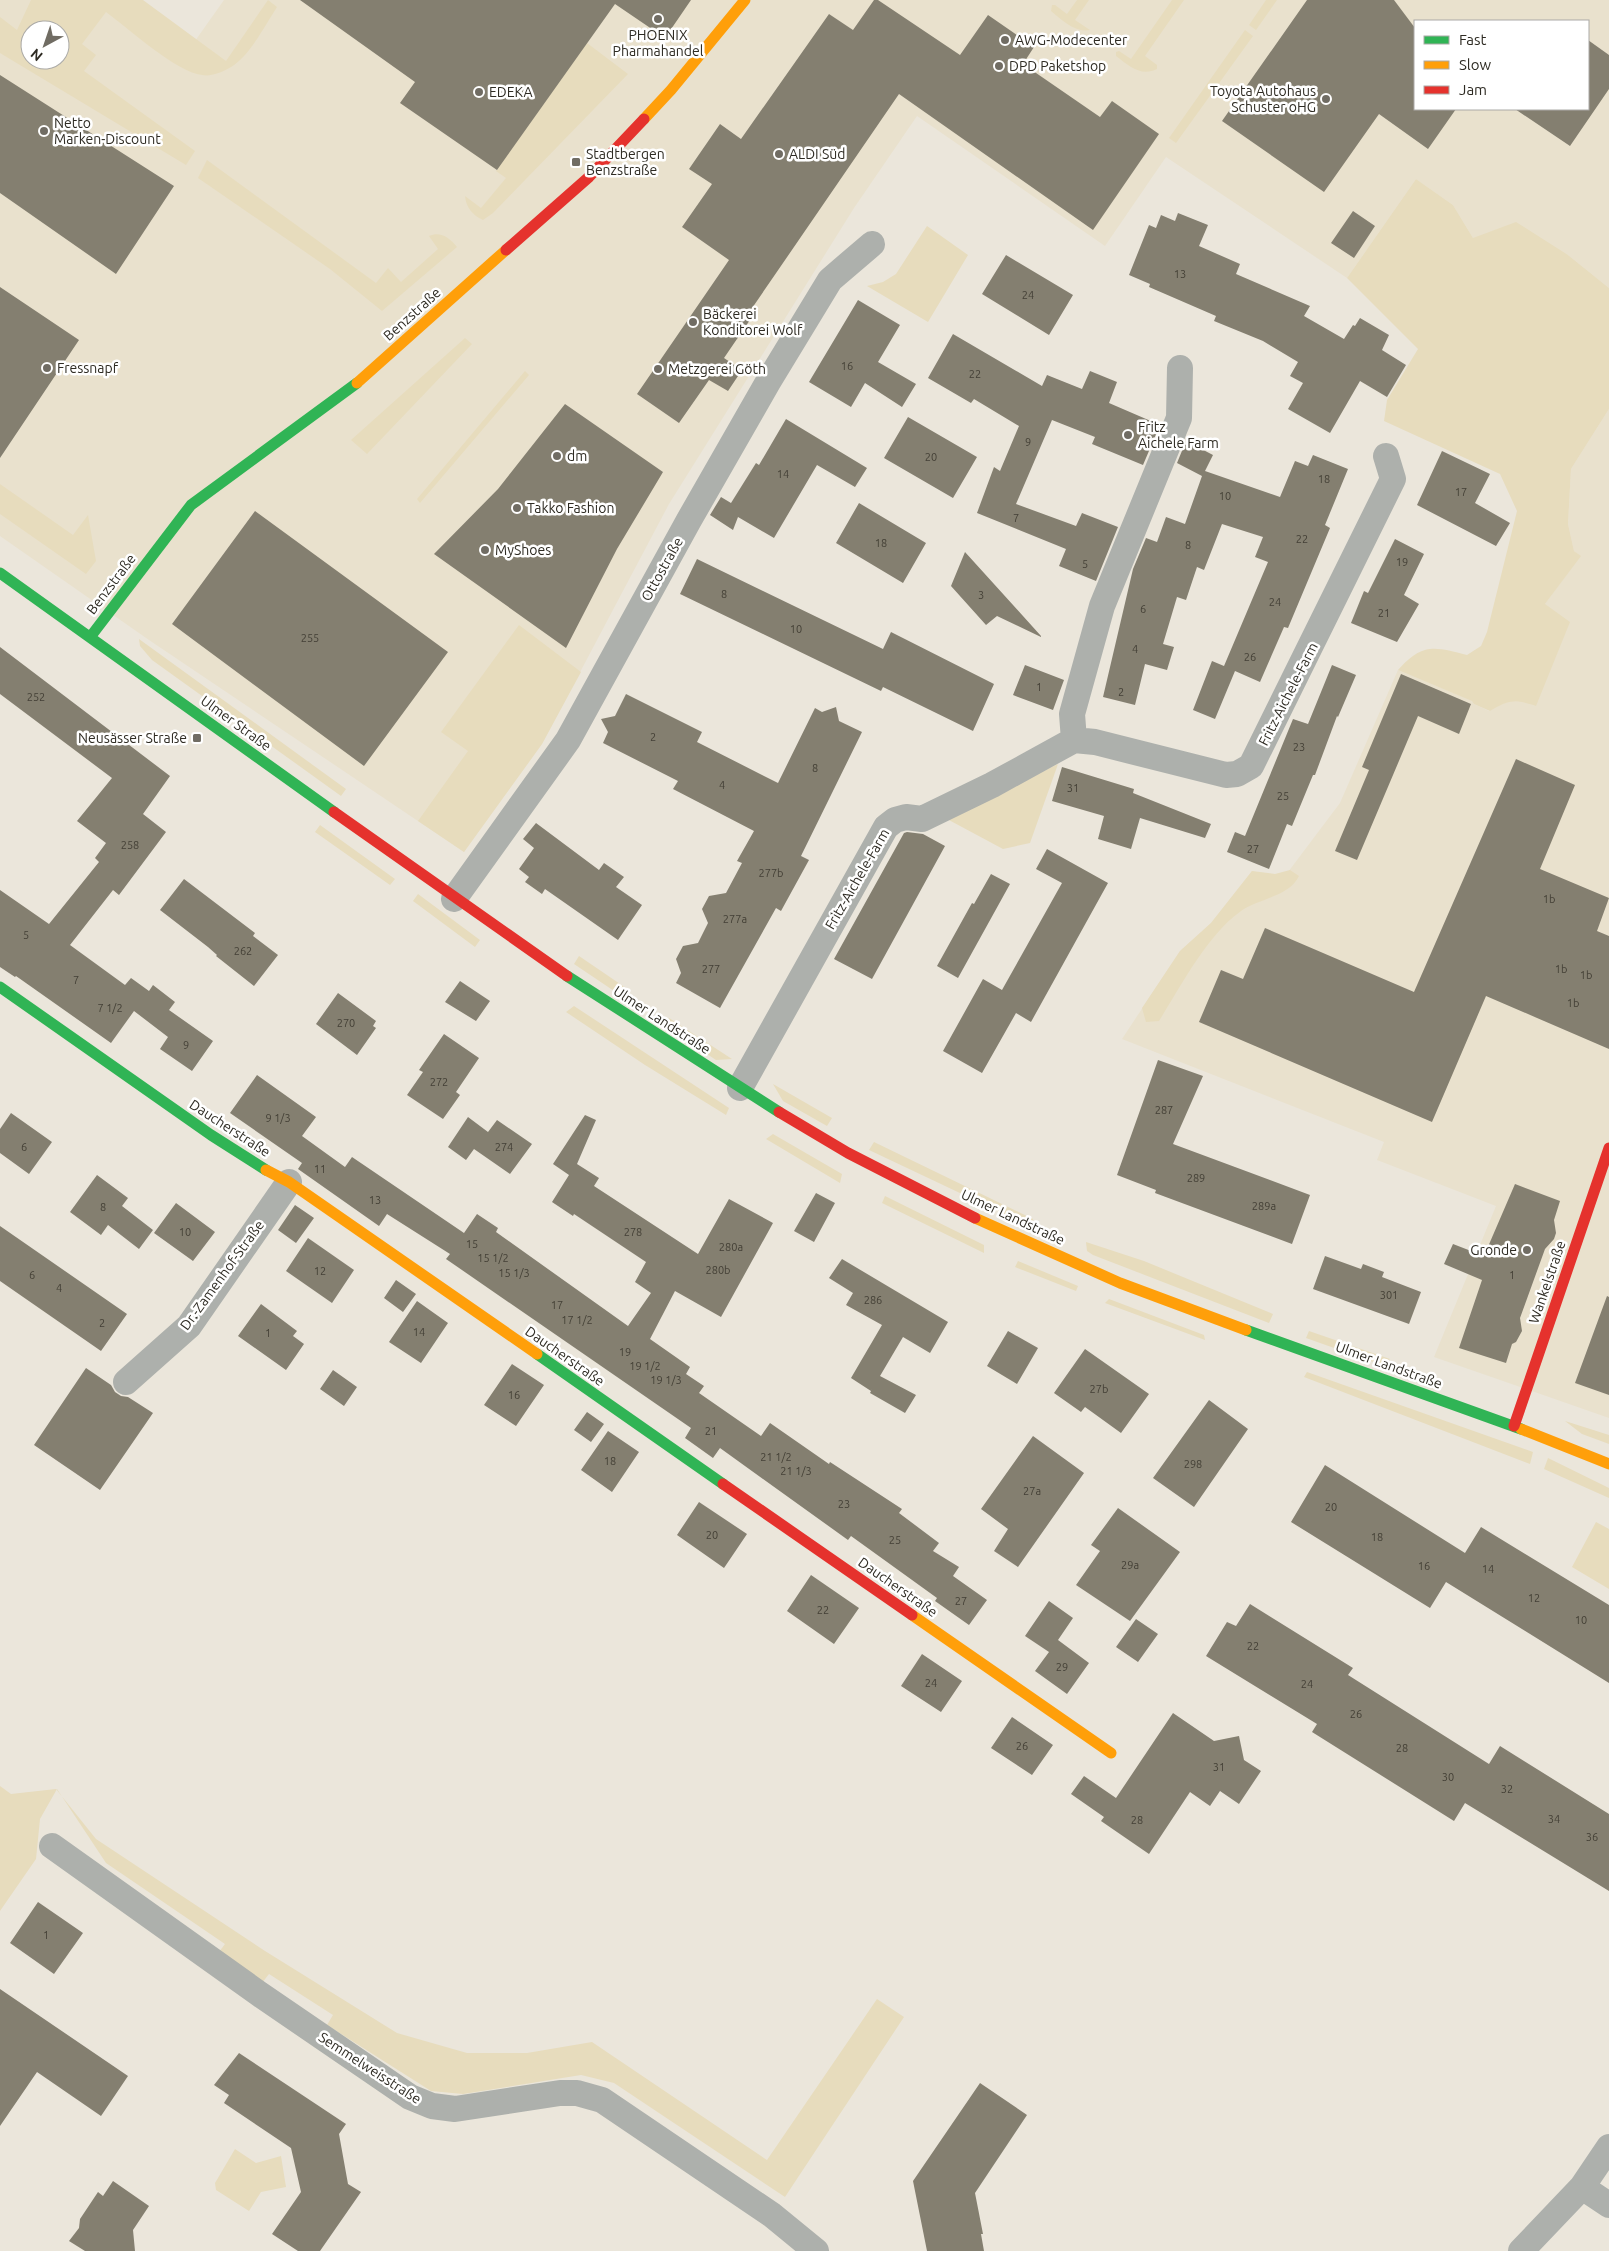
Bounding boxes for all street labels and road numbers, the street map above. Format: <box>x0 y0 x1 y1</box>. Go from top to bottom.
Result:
street label: Benzstraße <box>380 284 444 344</box>
street label: Ottostraße <box>638 534 686 604</box>
street label: Benzstraße <box>83 551 139 617</box>
street label: Fritz-Aichele-Farm <box>1255 640 1321 748</box>
street label: Ulmer Straße <box>198 692 274 754</box>
street label: Fritz-Aichele-Farm <box>822 826 892 932</box>
street label: Ulmer Landstraße <box>611 983 713 1057</box>
street label: Daucherstraße <box>187 1096 273 1160</box>
street label: Ulmer Landstraße <box>959 1186 1067 1248</box>
street label: Dr.-Zamenhof-Straße <box>177 1217 267 1333</box>
street label: Wankelstraße <box>1525 1239 1569 1325</box>
street label: Daucherstraße <box>522 1323 608 1389</box>
street label: Ulmer Landstraße <box>1333 1338 1445 1392</box>
street label: Daucherstraße <box>855 1554 941 1620</box>
street label: Semmelweisstraße <box>316 2029 424 2107</box>

